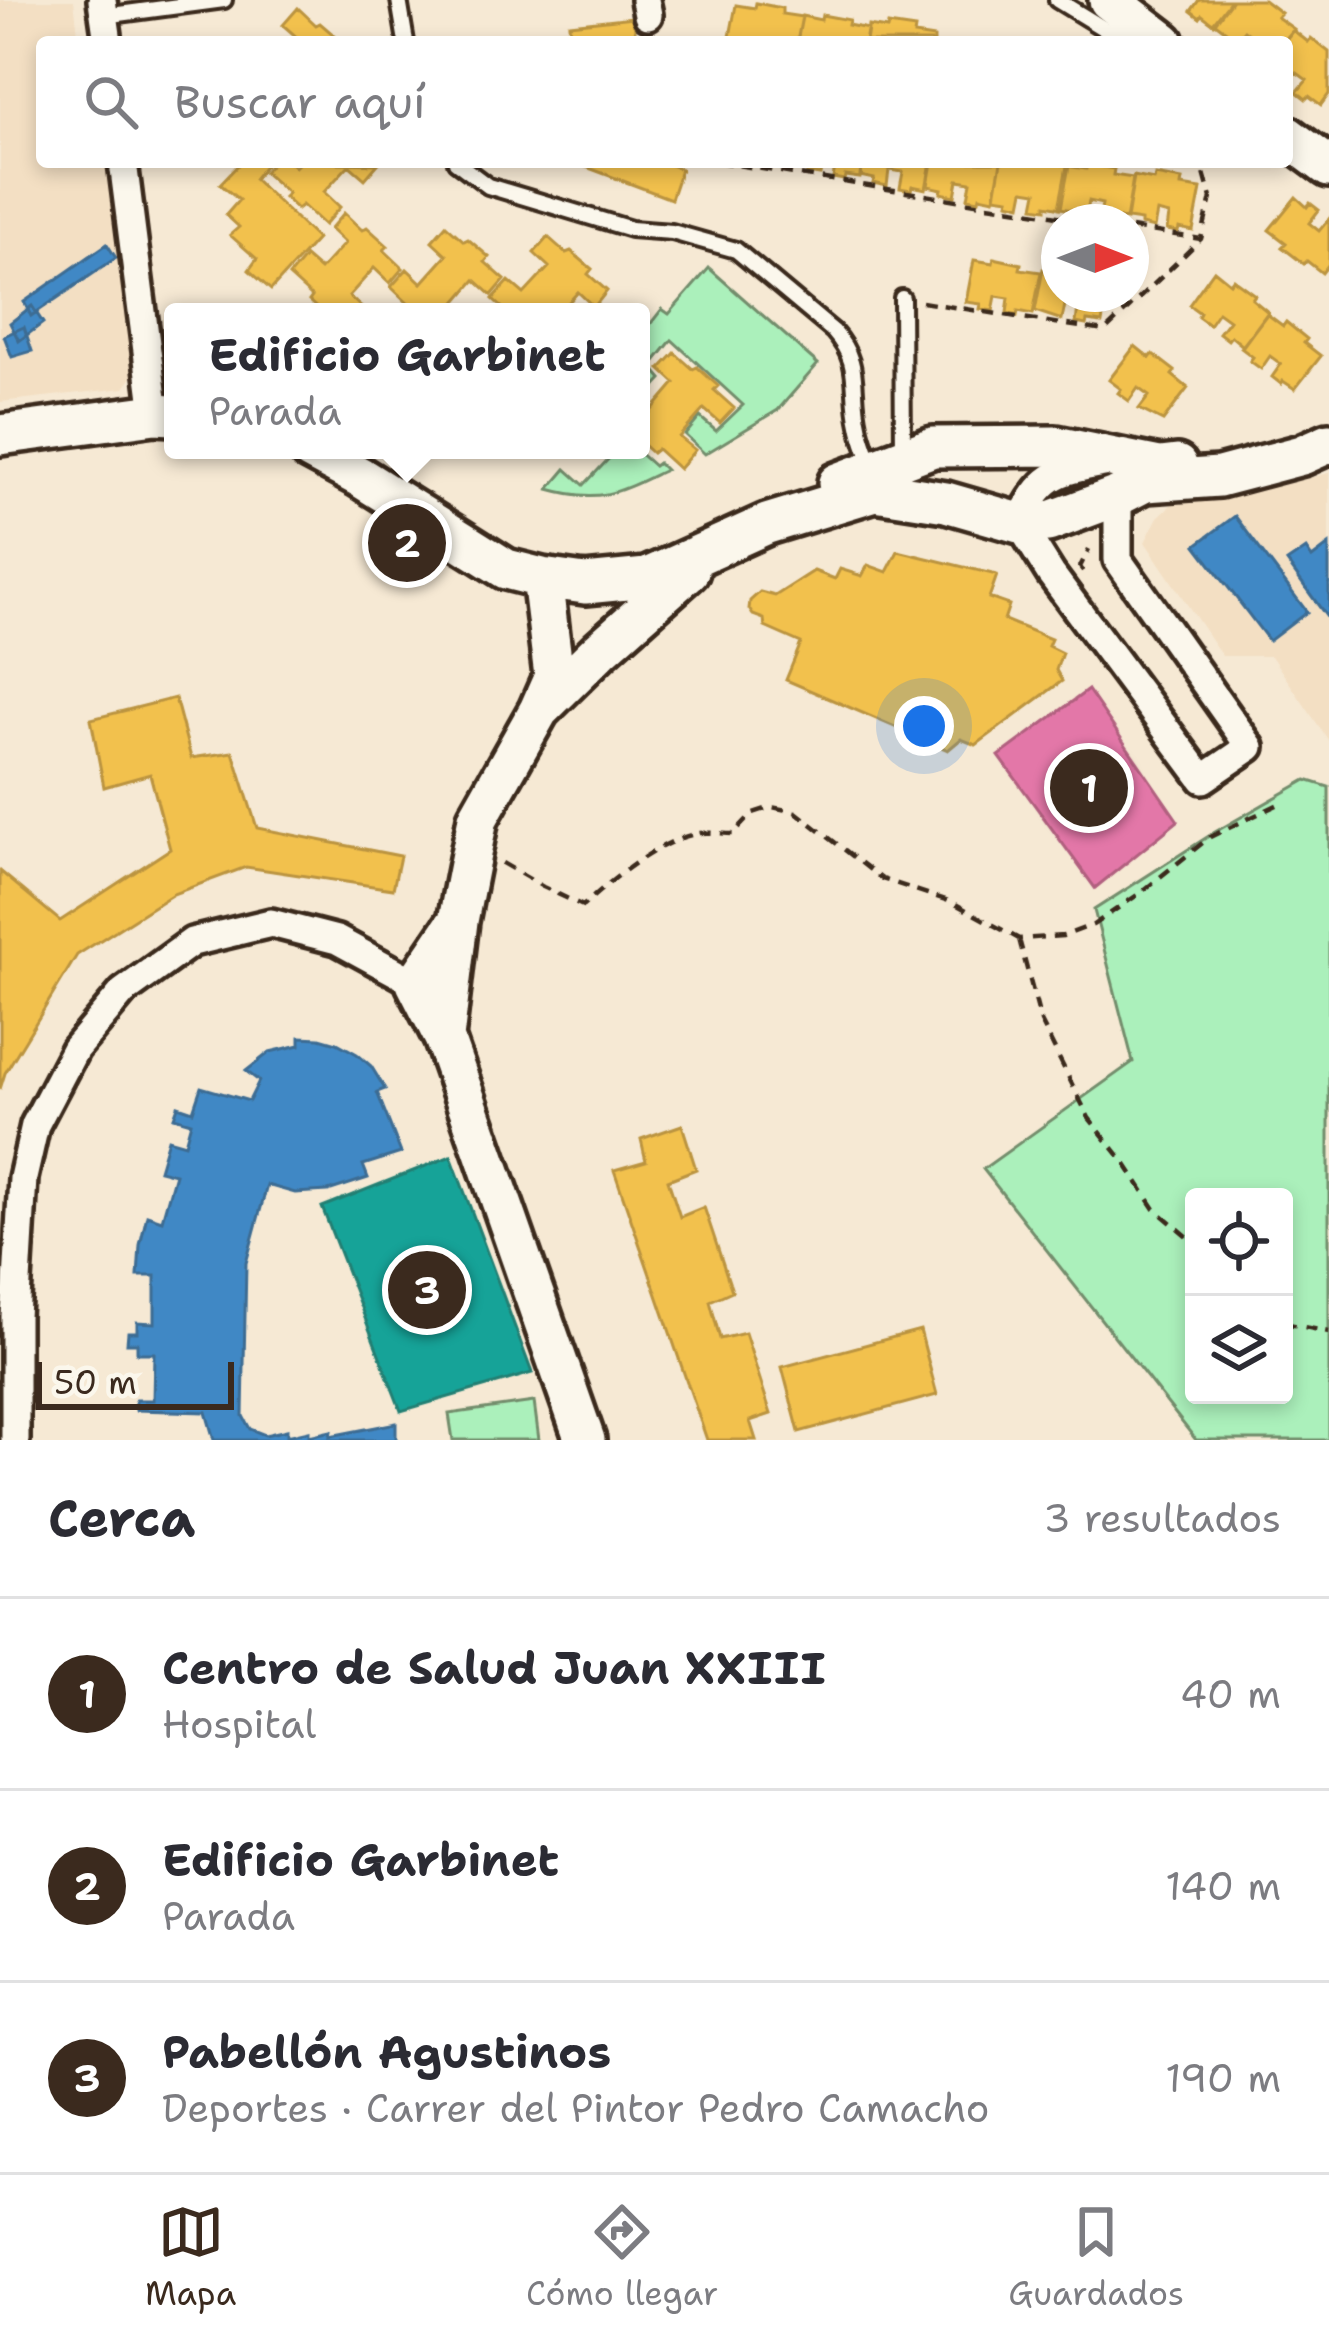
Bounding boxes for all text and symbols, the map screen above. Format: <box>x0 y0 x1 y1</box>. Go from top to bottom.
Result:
search box <box>36 36 1293 168</box>
icon: search <box>78 69 144 135</box>
text: Buscar aquí <box>174 72 426 132</box>
north arrow <box>1041 204 1149 312</box>
popup <box>164 303 650 459</box>
text: Edificio Garbinet <box>208 325 606 385</box>
text: Parada <box>208 385 342 437</box>
pin: 2 <box>368 498 446 588</box>
your location <box>894 696 954 756</box>
pin: 1 <box>1050 743 1128 833</box>
map controls <box>1185 1188 1293 1404</box>
button: locate <box>1185 1188 1293 1296</box>
pin: 3 <box>388 1245 466 1335</box>
button: layers <box>1185 1296 1293 1404</box>
scale bar <box>36 1356 234 1409</box>
text: 50 m <box>54 1360 137 1405</box>
text: Cerca <box>48 1484 195 1552</box>
text: 3 resultados <box>1043 1492 1281 1544</box>
text: Centro de Salud Juan XXIII <box>162 1638 826 1698</box>
text: 1 <box>78 1668 96 1720</box>
text: 40 m <box>1180 1668 1281 1720</box>
text: Hospital <box>162 1698 316 1750</box>
text: Edificio Garbinet <box>162 1830 559 1890</box>
text: 2 <box>73 1860 101 1912</box>
text: 140 m <box>1165 1860 1281 1912</box>
text: Parada <box>162 1890 295 1942</box>
text: Pabellón Agustinos <box>162 2022 611 2082</box>
text: 3 <box>73 2052 101 2104</box>
text: 190 m <box>1165 2052 1281 2104</box>
text: Deportes · Carrer del Pintor Pedro Camacho <box>162 2082 989 2134</box>
tab: Mapa <box>145 2199 236 2316</box>
tab: Cómo llegar <box>526 2199 718 2316</box>
tab: Guardados <box>1008 2199 1184 2316</box>

